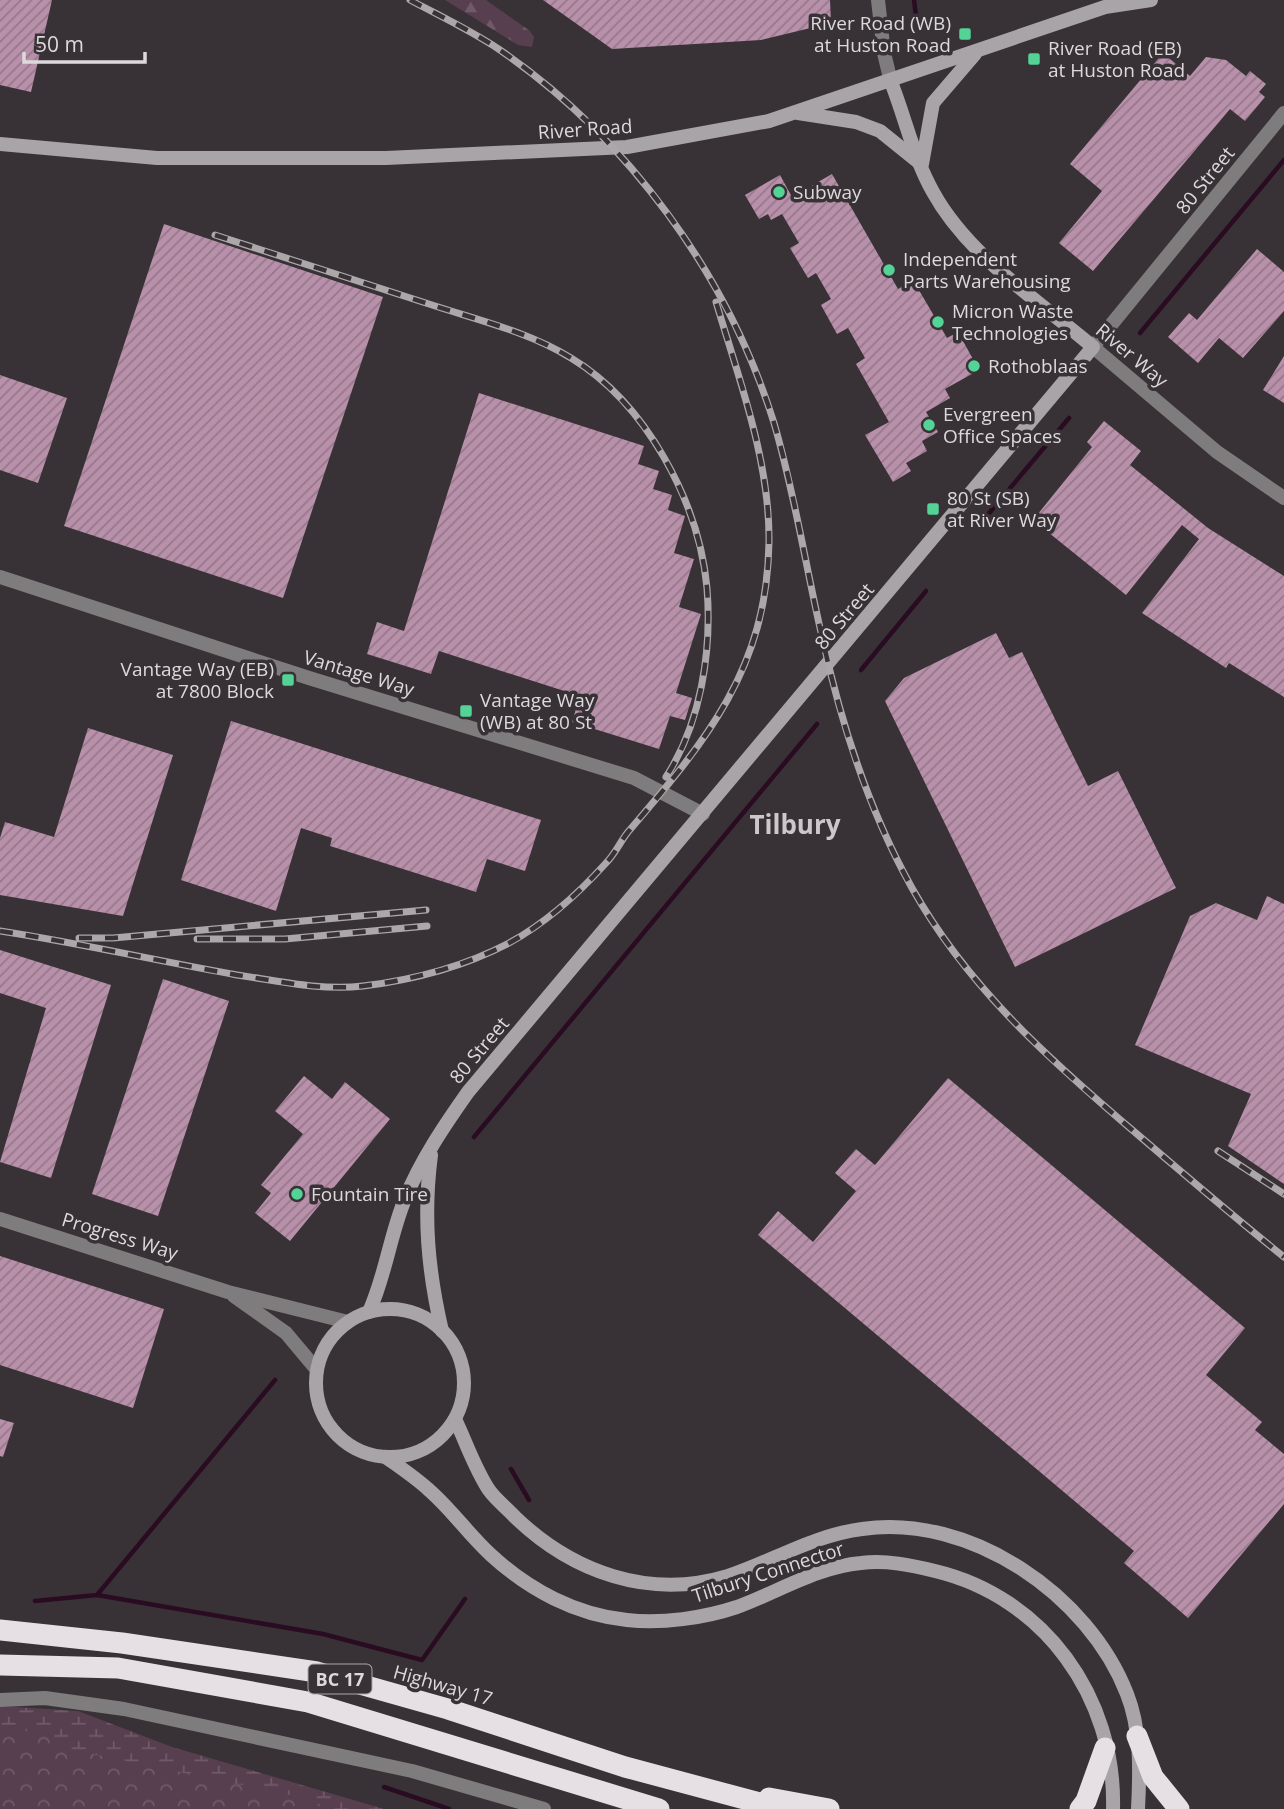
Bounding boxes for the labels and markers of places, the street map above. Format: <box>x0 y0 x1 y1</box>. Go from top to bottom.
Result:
place label: River Road (WB) at Huston Road <box>810 10 951 58</box>
marker: River Road (WB) at Huston Road <box>957 26 973 42</box>
place label: River Road (EB) at Huston Road <box>1048 35 1185 83</box>
marker: River Road (EB) at Huston Road <box>1026 51 1042 67</box>
place label: Subway <box>793 179 862 205</box>
marker: Subway <box>771 184 787 200</box>
place label: Independent Parts Warehousing <box>903 246 1071 294</box>
marker: Independent Parts Warehousing <box>881 262 897 278</box>
place label: Micron Waste Technologies <box>952 298 1073 346</box>
marker: Micron Waste Technologies <box>930 314 946 330</box>
place label: Rothoblaas <box>988 353 1088 379</box>
marker: Rothoblaas <box>966 358 982 374</box>
place label: Evergreen Office Spaces <box>943 401 1061 449</box>
marker: Evergreen Office Spaces <box>921 417 937 433</box>
place label: 80 St (SB) at River Way <box>947 485 1057 533</box>
marker: 80 St (SB) at River Way <box>925 501 941 517</box>
place label: Vantage Way (EB) at 7800 Block <box>121 656 274 704</box>
marker: Vantage Way (EB) at 7800 Block <box>280 672 296 688</box>
place label: Vantage Way (WB) at 80 St <box>480 687 595 735</box>
marker: Vantage Way (WB) at 80 St <box>458 703 474 719</box>
place label: Fountain Tire <box>311 1181 428 1207</box>
marker: Fountain Tire <box>289 1186 305 1202</box>

